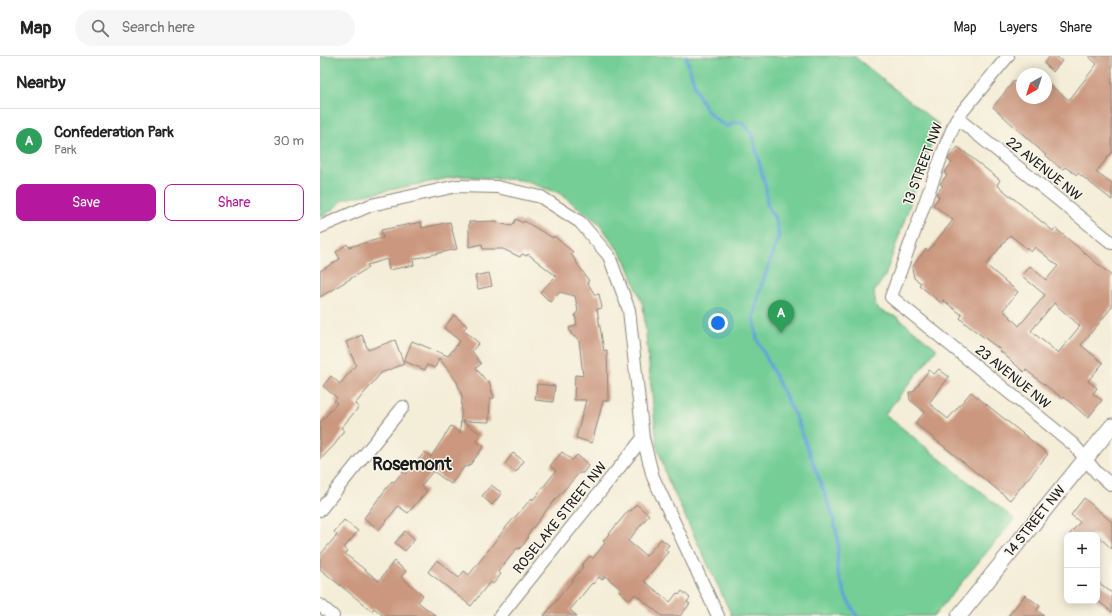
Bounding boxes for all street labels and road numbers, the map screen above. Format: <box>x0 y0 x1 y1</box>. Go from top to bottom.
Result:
street label: 13 STREET NW <box>899 120 947 208</box>
street label: 22 AVENUE NW <box>1003 133 1085 205</box>
street label: 23 AVENUE NW <box>972 341 1054 413</box>
street label: ROSELAKE STREET NW <box>510 459 610 577</box>
street label: 14 STREET NW <box>1001 482 1069 560</box>

